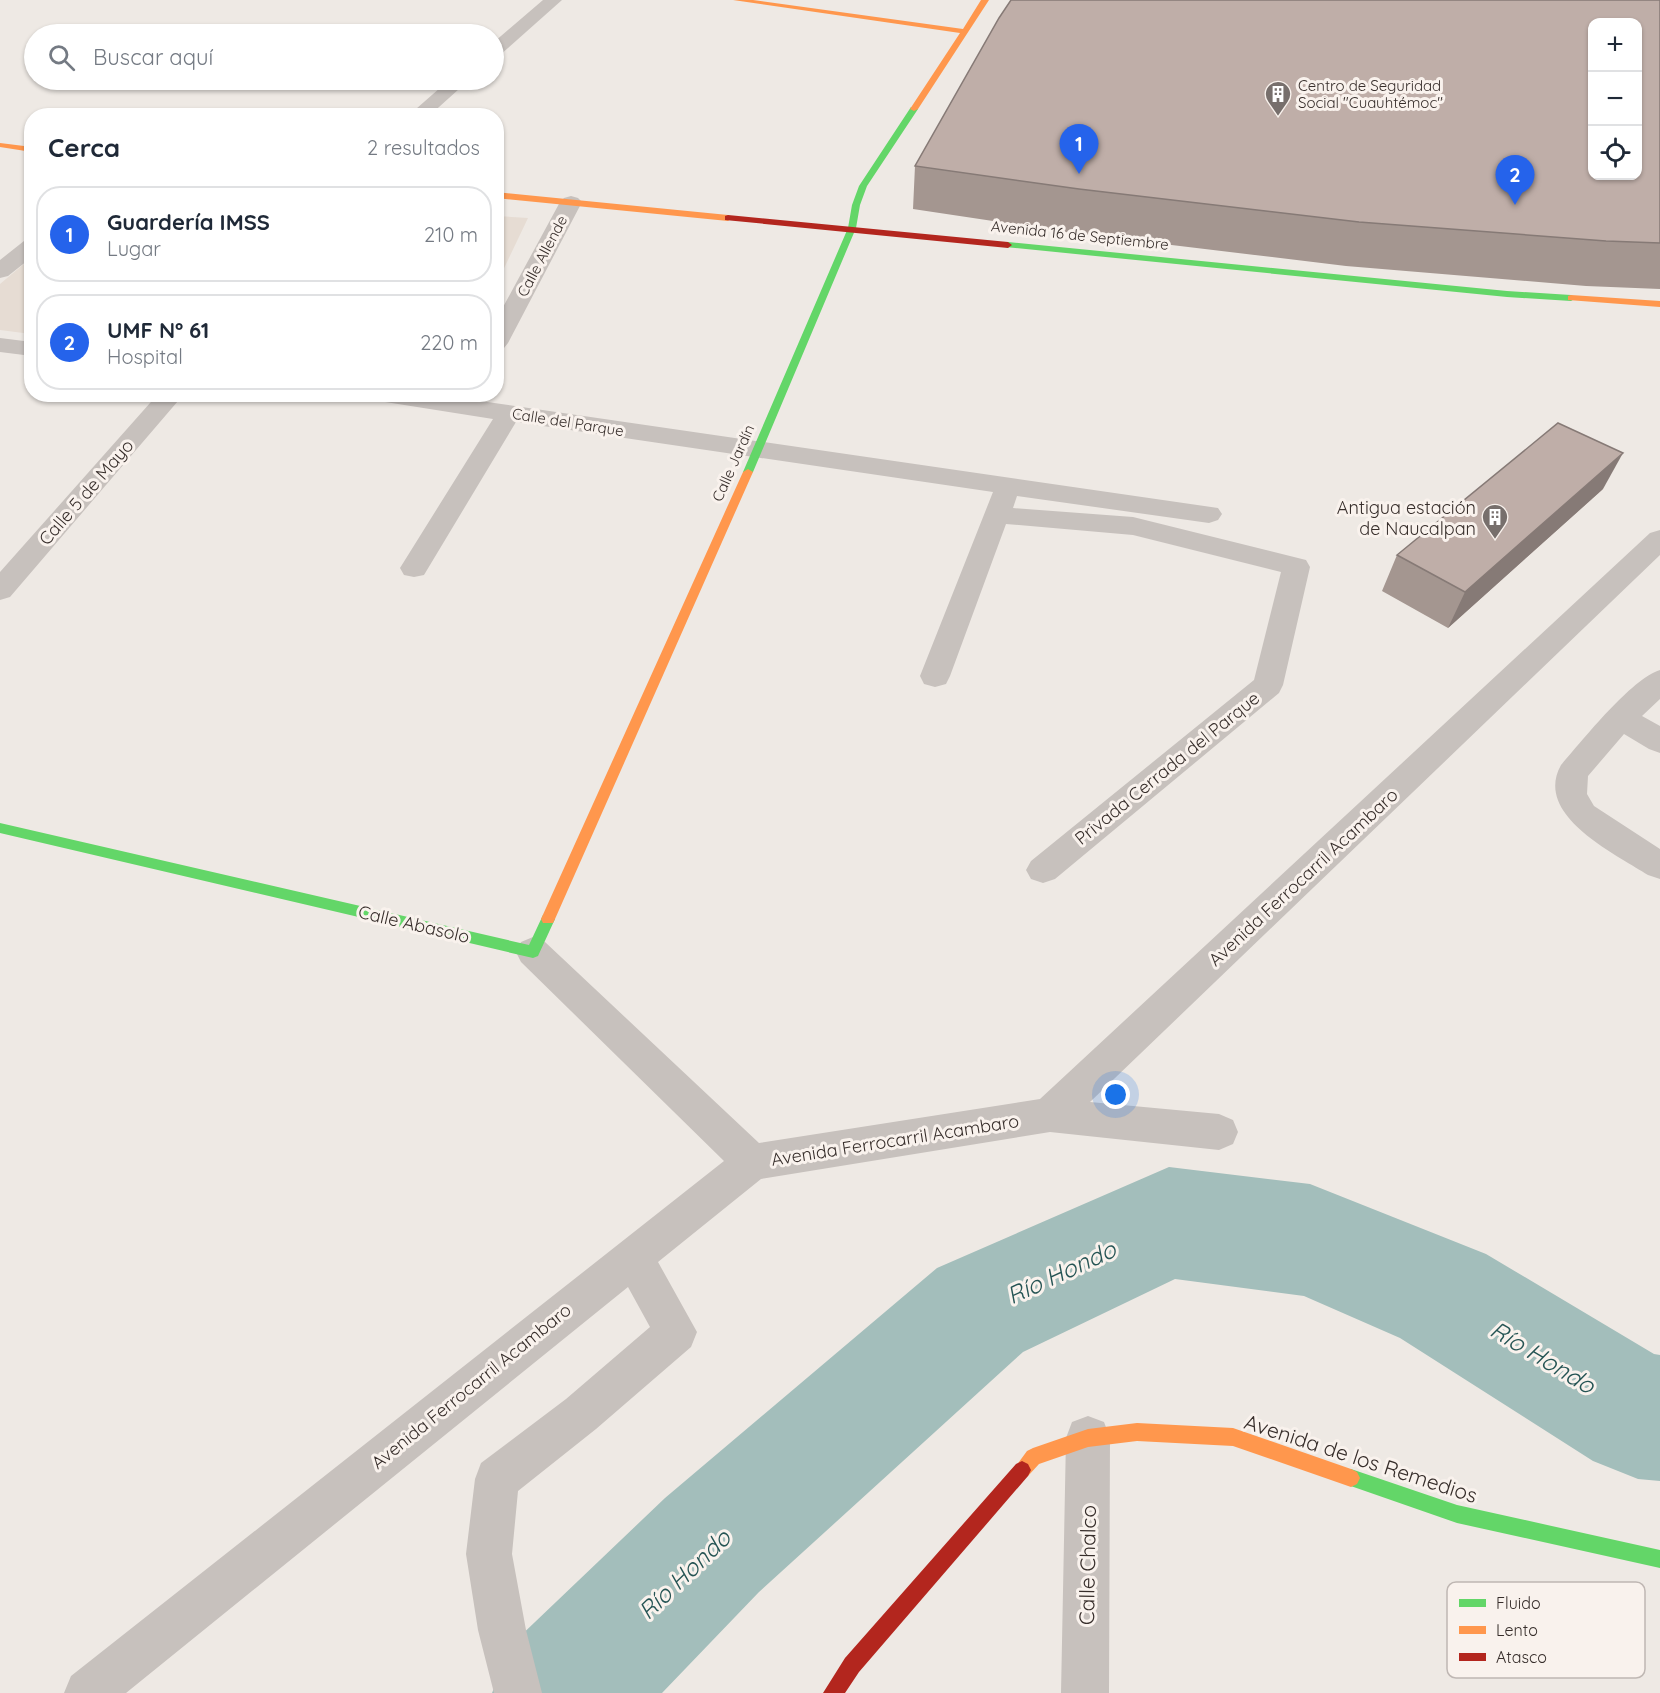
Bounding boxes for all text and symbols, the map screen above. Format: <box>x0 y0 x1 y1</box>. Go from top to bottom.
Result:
map controls <box>1588 18 1642 180</box>
button: + <box>1588 18 1642 72</box>
search box <box>24 24 504 90</box>
icon: search <box>45 41 78 74</box>
text: Buscar aquí <box>93 43 213 71</box>
button: − <box>1588 72 1642 126</box>
place label: Centro de Seguridad Social "Cuauhtémoc" <box>1298 76 1443 112</box>
building icon: Centro de Seguridad Social "Cuauhtémoc" <box>1263 79 1293 117</box>
pin: 1 <box>1060 124 1098 174</box>
button: locate <box>1588 126 1642 180</box>
text: Cerca <box>48 131 120 164</box>
text: 2 resultados <box>367 135 480 160</box>
pin: 2 <box>1496 156 1534 205</box>
text: Guardería IMSS <box>107 208 270 236</box>
street label: Calle Allende <box>513 212 571 300</box>
street label: Avenida 16 de Septiembre <box>990 216 1170 254</box>
text: 1 <box>66 222 73 247</box>
text: 210 m <box>424 222 478 247</box>
text: Lugar <box>107 236 161 261</box>
text: UMF Nº 61 <box>107 316 209 344</box>
text: 2 <box>64 330 75 355</box>
text: 220 m <box>420 330 478 355</box>
text: Hospital <box>107 344 183 369</box>
street label: Calle del Parque <box>511 404 625 440</box>
street label: Calle Jardín <box>708 422 758 504</box>
street label: Calle 5 de Mayo <box>34 434 138 550</box>
place label: Antigua estación de Naucalpan <box>1337 496 1476 540</box>
building icon: Antigua estación de Naucalpan <box>1480 502 1510 540</box>
street label: Privada Cerrada del Parque <box>1070 686 1264 850</box>
street label: Avenida Ferrocarril Acambaro <box>1203 783 1403 971</box>
street label: Calle Abasolo <box>356 900 472 948</box>
your location <box>1101 1080 1130 1109</box>
street label: Avenida Ferrocarril Acambaro <box>769 1109 1021 1171</box>
water label: Río Hondo <box>1002 1233 1122 1310</box>
street label: Avenida Ferrocarril Acambaro <box>366 1298 576 1474</box>
water label: Río Hondo <box>1485 1314 1602 1401</box>
street label: Avenida de los Remedios <box>1241 1408 1481 1508</box>
street label: Calle Chalco <box>1073 1505 1101 1625</box>
water label: Río Hondo <box>632 1522 738 1625</box>
legend <box>1447 1582 1645 1678</box>
text: Fluido <box>1496 1593 1541 1613</box>
text: Lento <box>1496 1620 1538 1640</box>
text: Atasco <box>1496 1647 1547 1667</box>

